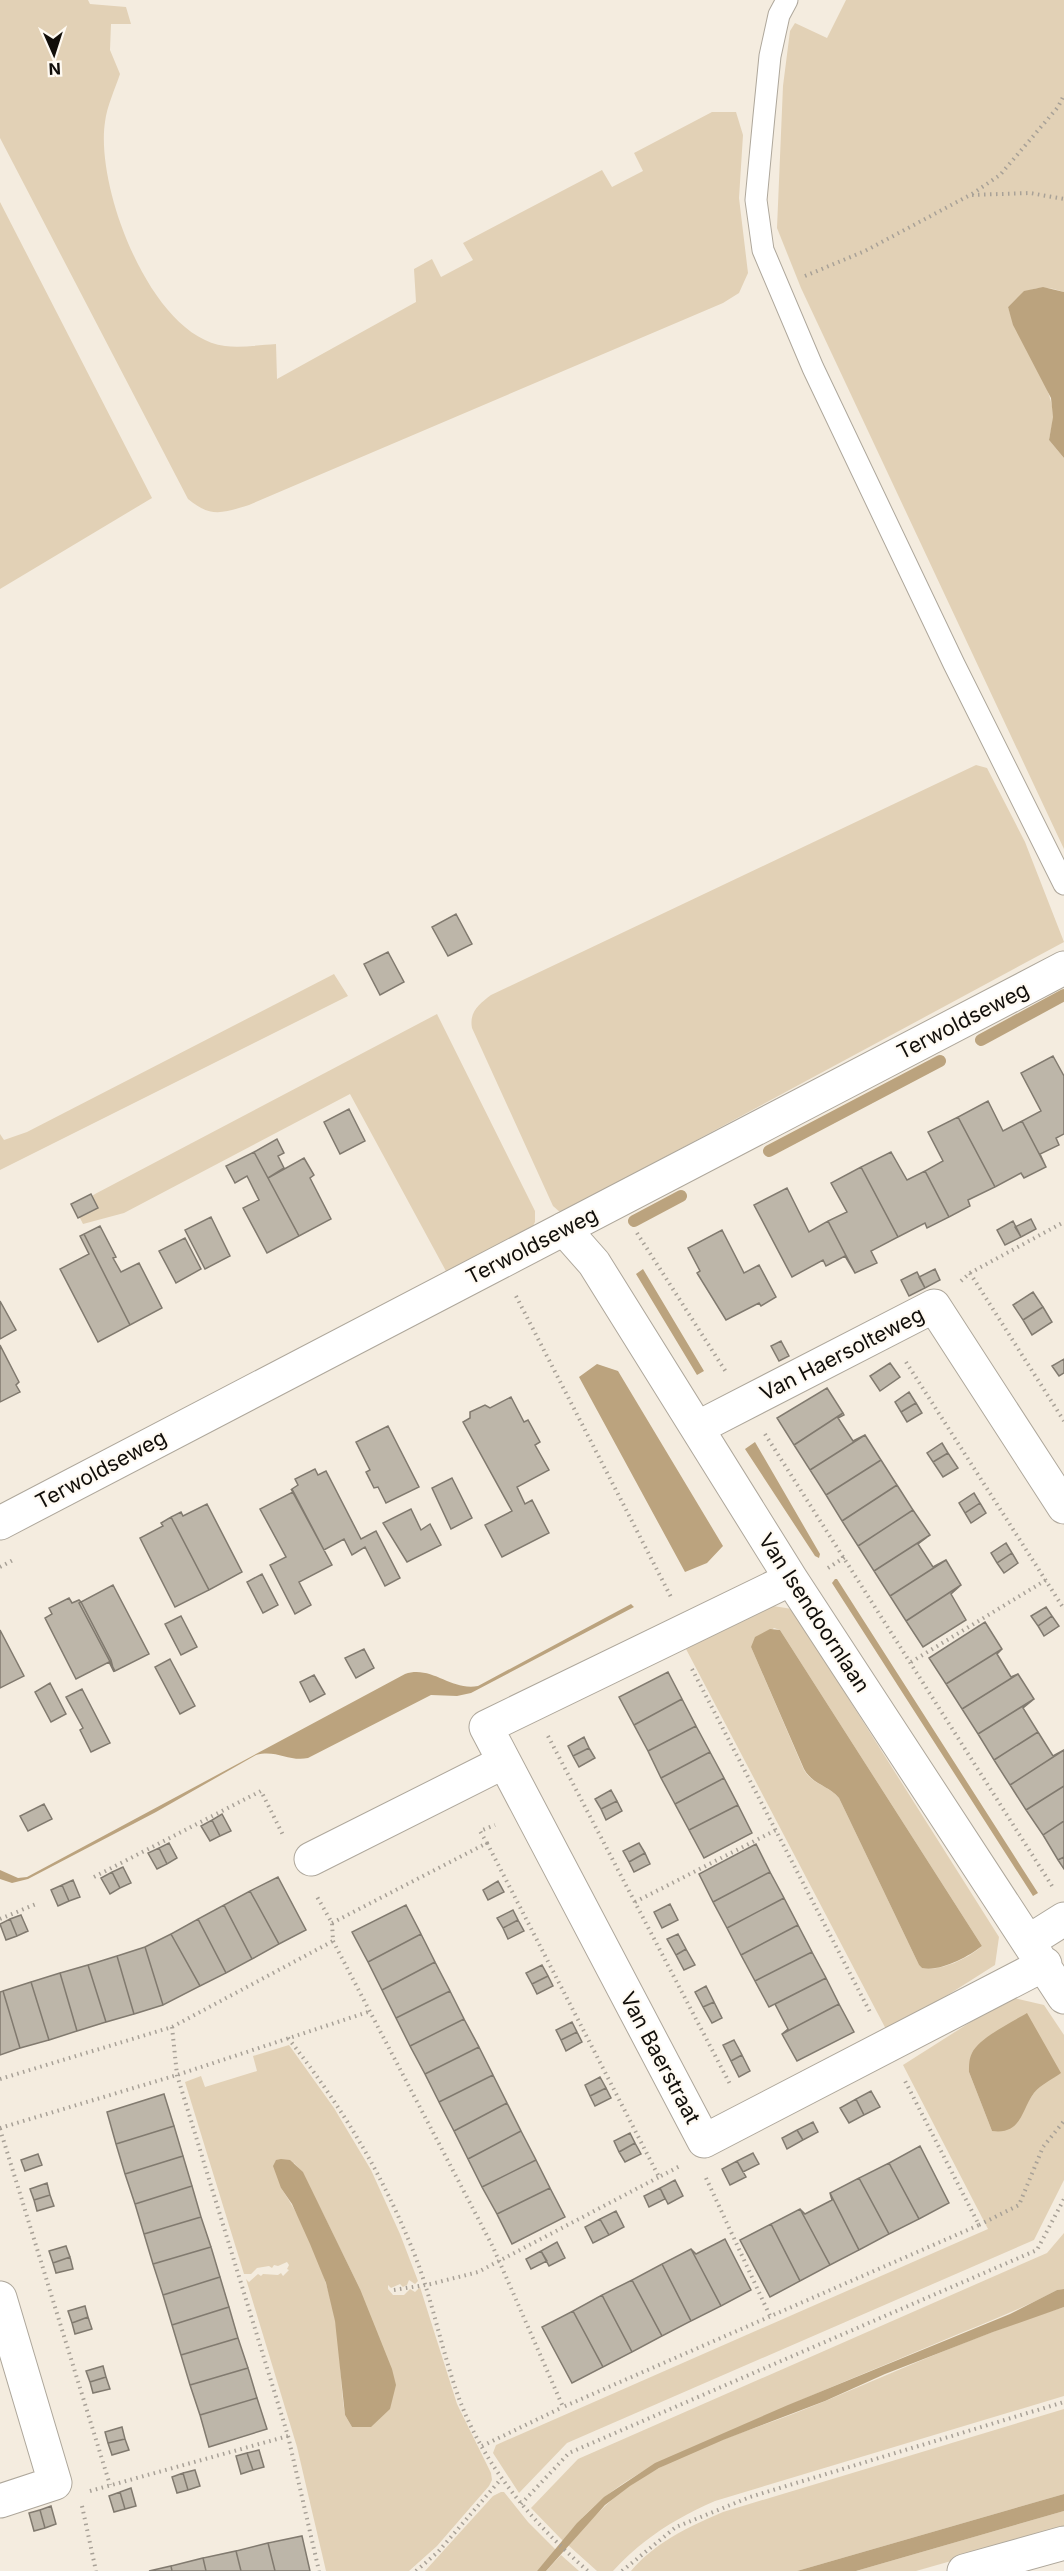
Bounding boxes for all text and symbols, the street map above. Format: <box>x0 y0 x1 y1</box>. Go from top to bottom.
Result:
north arrow <box>24 24 84 84</box>
text: N <box>48 59 61 79</box>
street label: Terwoldseweg <box>893 977 1033 1064</box>
street label: Terwoldseweg <box>462 1202 602 1289</box>
street label: Van Haersolteweg <box>756 1301 928 1406</box>
street label: Terwoldseweg <box>31 1425 170 1515</box>
street label: Van Isendoornlaan <box>754 1528 875 1697</box>
street label: Van Baerstraat <box>615 1988 706 2128</box>

